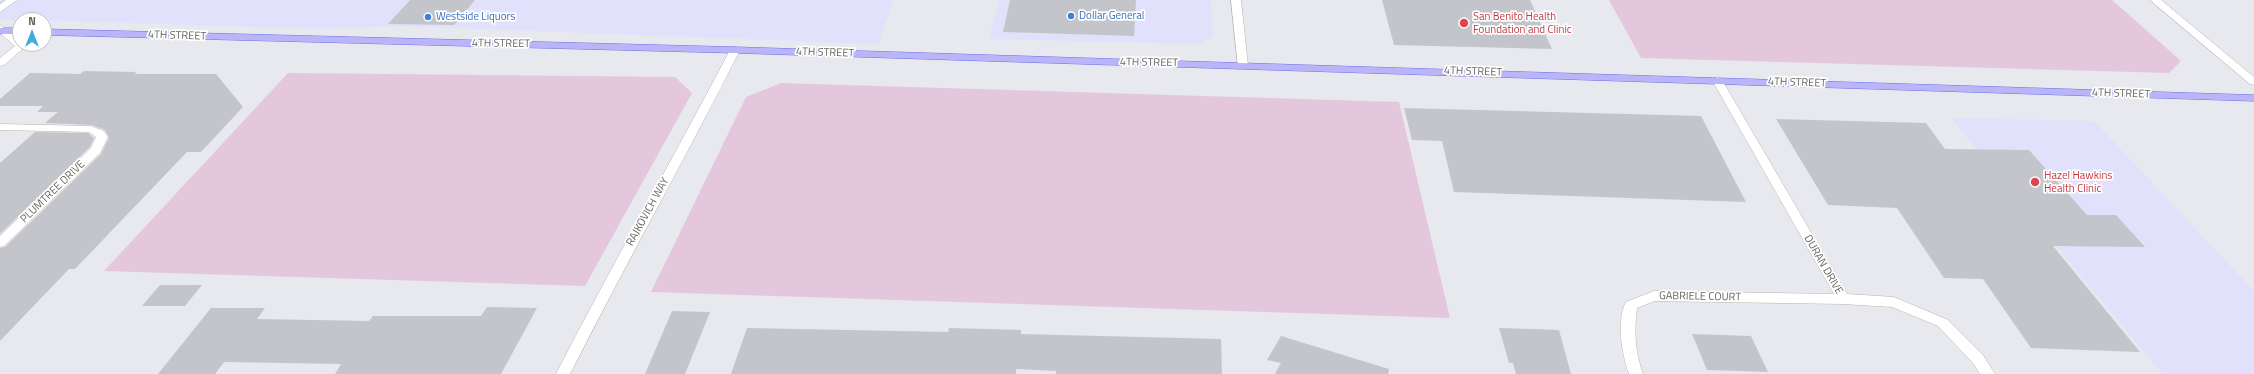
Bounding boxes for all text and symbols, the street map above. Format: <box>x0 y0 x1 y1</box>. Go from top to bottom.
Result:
place label: Dollar General <box>1079 9 1144 23</box>
place label: Westside Liquors <box>436 10 515 24</box>
place label: San Benito Health Foundation and Clinic <box>1473 10 1572 36</box>
marker: Dollar General <box>1066 11 1076 21</box>
north arrow <box>12 12 52 52</box>
marker: Westside Liquors <box>423 12 433 22</box>
text: N <box>28 13 36 29</box>
marker: San Benito Health Foundation and Clinic <box>1458 17 1470 29</box>
street label: 4TH STREET <box>148 28 206 44</box>
street label: 4TH STREET <box>472 37 530 51</box>
street label: 4TH STREET <box>796 45 854 61</box>
street label: 4TH STREET <box>1120 56 1178 70</box>
street label: 4TH STREET <box>1444 64 1502 80</box>
street label: 4TH STREET <box>1768 75 1826 91</box>
street label: 4TH STREET <box>2092 86 2150 102</box>
street label: PLUMTREE DRIVE <box>18 158 88 226</box>
place label: Hazel Hawkins Health Clinic <box>2044 169 2112 195</box>
street label: RAJKOVICH WAY <box>624 176 672 248</box>
marker: Hazel Hawkins Health Clinic <box>2029 176 2041 188</box>
street label: DURAN DRIVE <box>1801 233 1845 297</box>
street label: GABRIELE COURT <box>1659 290 1741 304</box>

